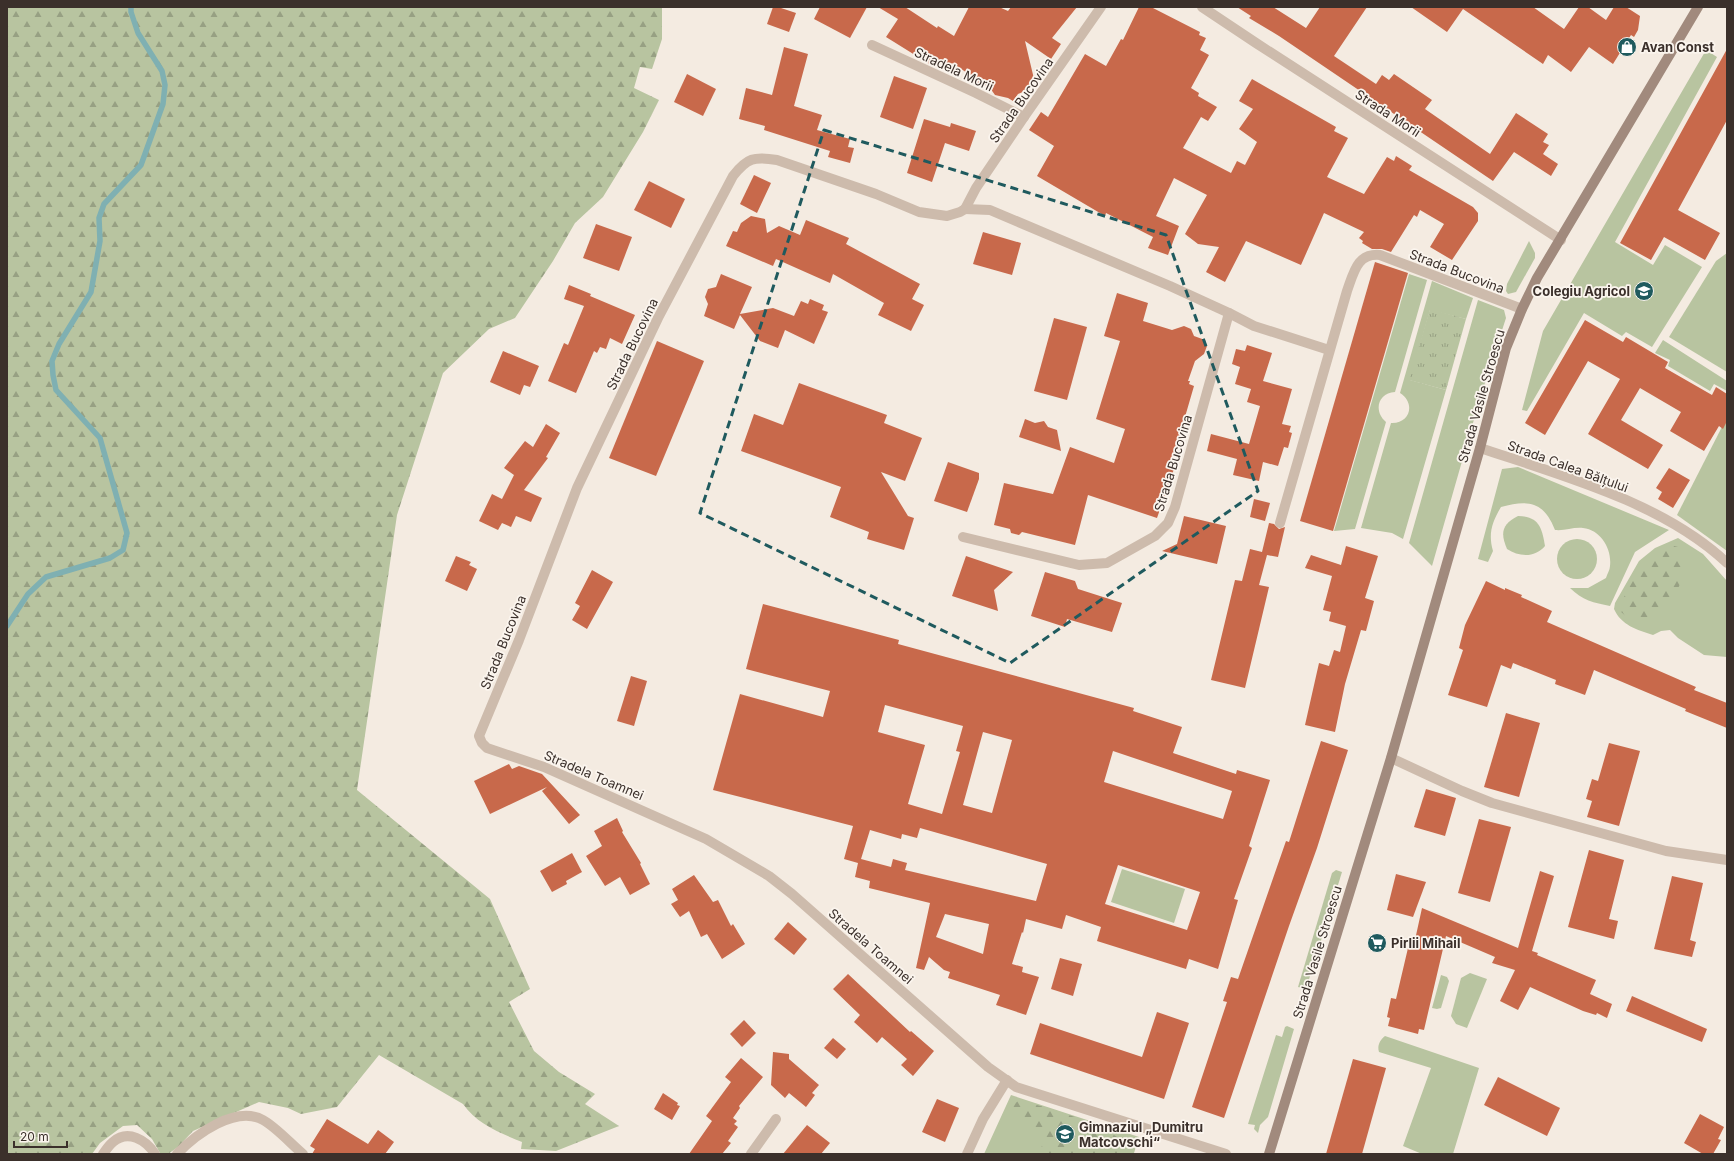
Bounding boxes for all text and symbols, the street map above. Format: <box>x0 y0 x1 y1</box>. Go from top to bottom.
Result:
shop icon: Avan Const <box>1616 36 1638 58</box>
place label: Avan Const <box>1641 39 1714 55</box>
street label: Stradela Morii <box>912 44 996 94</box>
street label: Strada Bucovina <box>986 54 1056 146</box>
street label: Strada Morii <box>1352 86 1424 140</box>
street label: Strada Bucovina <box>1407 246 1507 296</box>
school or university icon: Colegiu Agricol <box>1633 280 1655 302</box>
place label: Colegiu Agricol <box>1533 283 1630 299</box>
street label: Strada Bucovina <box>603 295 661 393</box>
street label: Strada Vasile Stroescu <box>1454 327 1508 465</box>
street label: Strada Bucovina <box>1151 413 1195 513</box>
street label: Strada Calea Bălțului <box>1505 437 1631 496</box>
street label: Strada Bucovina <box>477 592 529 692</box>
street label: Stradela Toamnei <box>542 747 646 803</box>
street label: Strada Vasile Stroescu <box>1289 884 1345 1020</box>
street label: Stradela Toamnei <box>825 905 917 987</box>
supermarket icon: Pirlii Mihail <box>1366 932 1388 954</box>
place label: Pirlii Mihail <box>1391 935 1460 951</box>
place label: Gimnaziul „Dumitru Matcovschi“ <box>1079 1119 1203 1150</box>
scale bar <box>14 1123 67 1149</box>
school or university icon: Gimnaziul „Dumitru Matcovschi“ <box>1054 1123 1076 1145</box>
text: 20 m <box>20 1129 49 1144</box>

